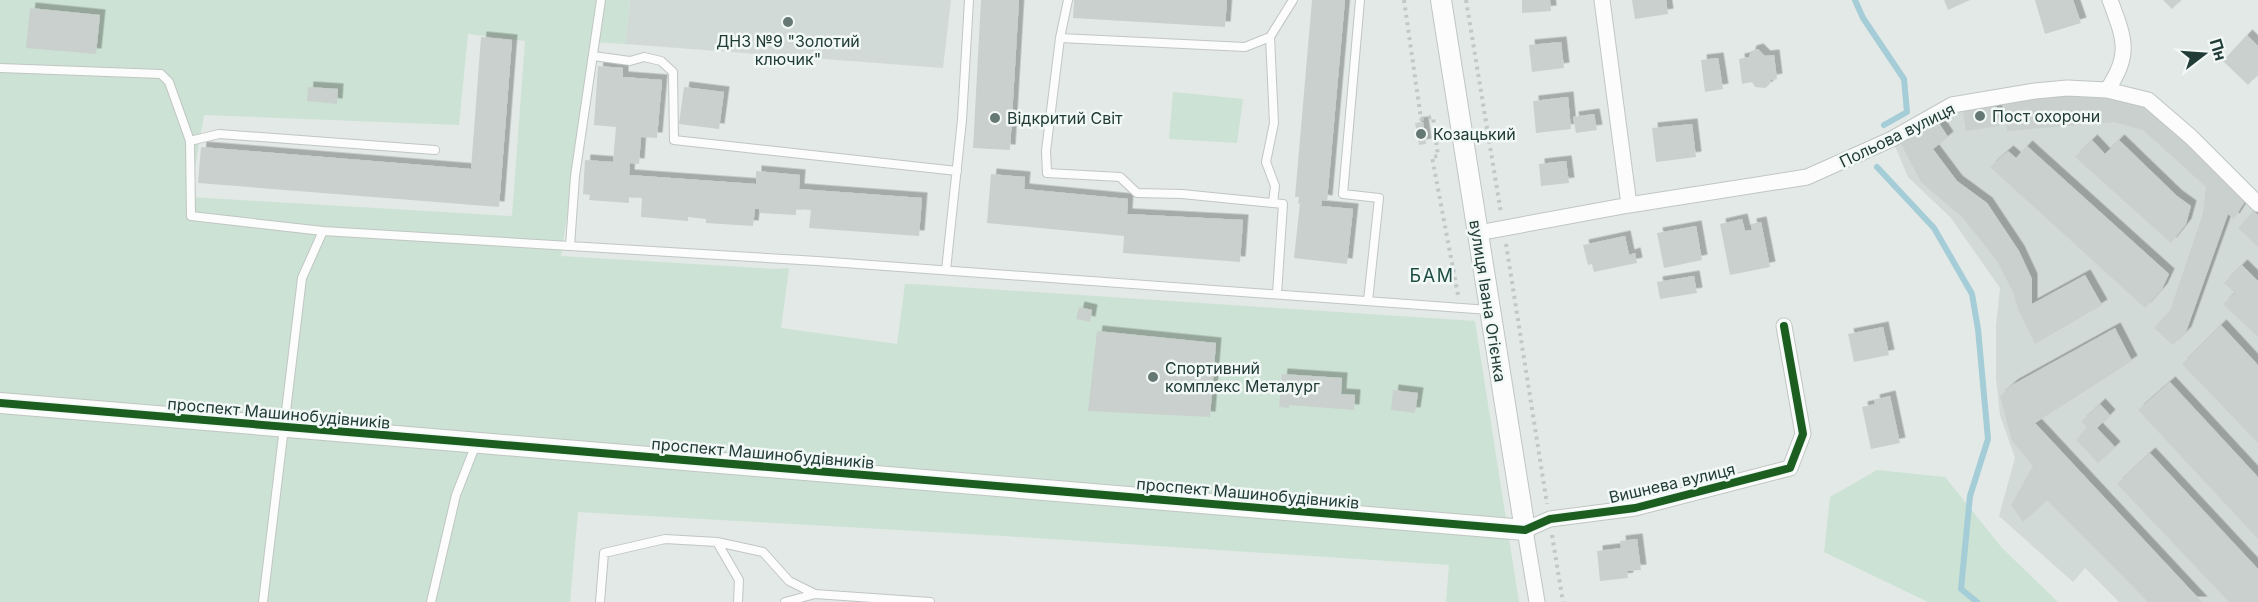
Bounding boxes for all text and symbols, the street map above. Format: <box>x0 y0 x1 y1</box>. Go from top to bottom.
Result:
marker: ДНЗ №9 "Золотий ключик" <box>781 15 795 29</box>
north arrow <box>2174 24 2234 84</box>
place label: ДНЗ №9 "Золотий ключик" <box>716 31 860 69</box>
text: Пн <box>2206 36 2231 63</box>
street label: Польова вулиця <box>1836 98 1958 172</box>
place label: Пост охорони <box>1992 106 2100 126</box>
place label: Відкритий Світ <box>1007 108 1123 128</box>
marker: Пост охорони <box>1973 109 1987 123</box>
marker: Відкритий Світ <box>988 111 1002 125</box>
place label: Козацький <box>1433 124 1516 144</box>
marker: Козацький <box>1414 127 1428 141</box>
street label: вулиця Івана Огієнка <box>1465 219 1511 383</box>
district label: БАМ <box>1410 265 1454 286</box>
place label: Спортивний комплекс Металург <box>1165 358 1320 396</box>
marker: Спортивний комплекс Металург <box>1146 370 1160 384</box>
street label: проспект Машинобудівників <box>167 393 391 433</box>
street label: проспект Машинобудівників <box>651 433 875 473</box>
street label: Вишнева вулиця <box>1607 459 1737 507</box>
street label: проспект Машинобудівників <box>1136 473 1360 513</box>

